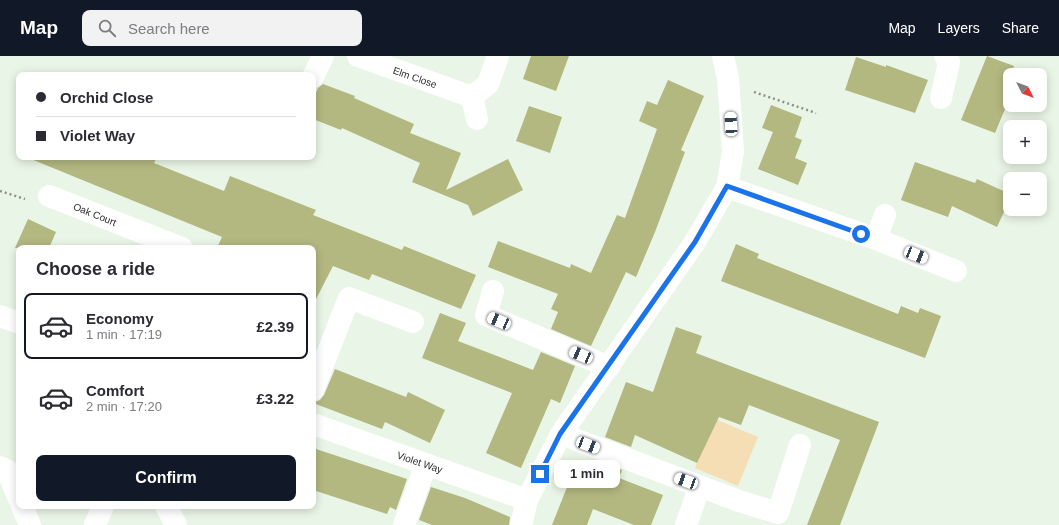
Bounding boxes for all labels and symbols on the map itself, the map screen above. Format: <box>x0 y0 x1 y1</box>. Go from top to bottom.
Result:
street label: Elm Close <box>391 65 439 90</box>
north arrow <box>1003 68 1047 112</box>
car <box>724 112 738 136</box>
street label: Oak Court <box>72 201 118 228</box>
route start <box>852 225 870 243</box>
car <box>903 245 929 265</box>
car <box>486 311 512 331</box>
car <box>568 345 594 365</box>
car <box>575 435 601 455</box>
street label: Violet Way <box>396 450 444 475</box>
callout: 1 min <box>554 460 620 488</box>
route end <box>531 465 549 483</box>
car <box>673 471 699 491</box>

